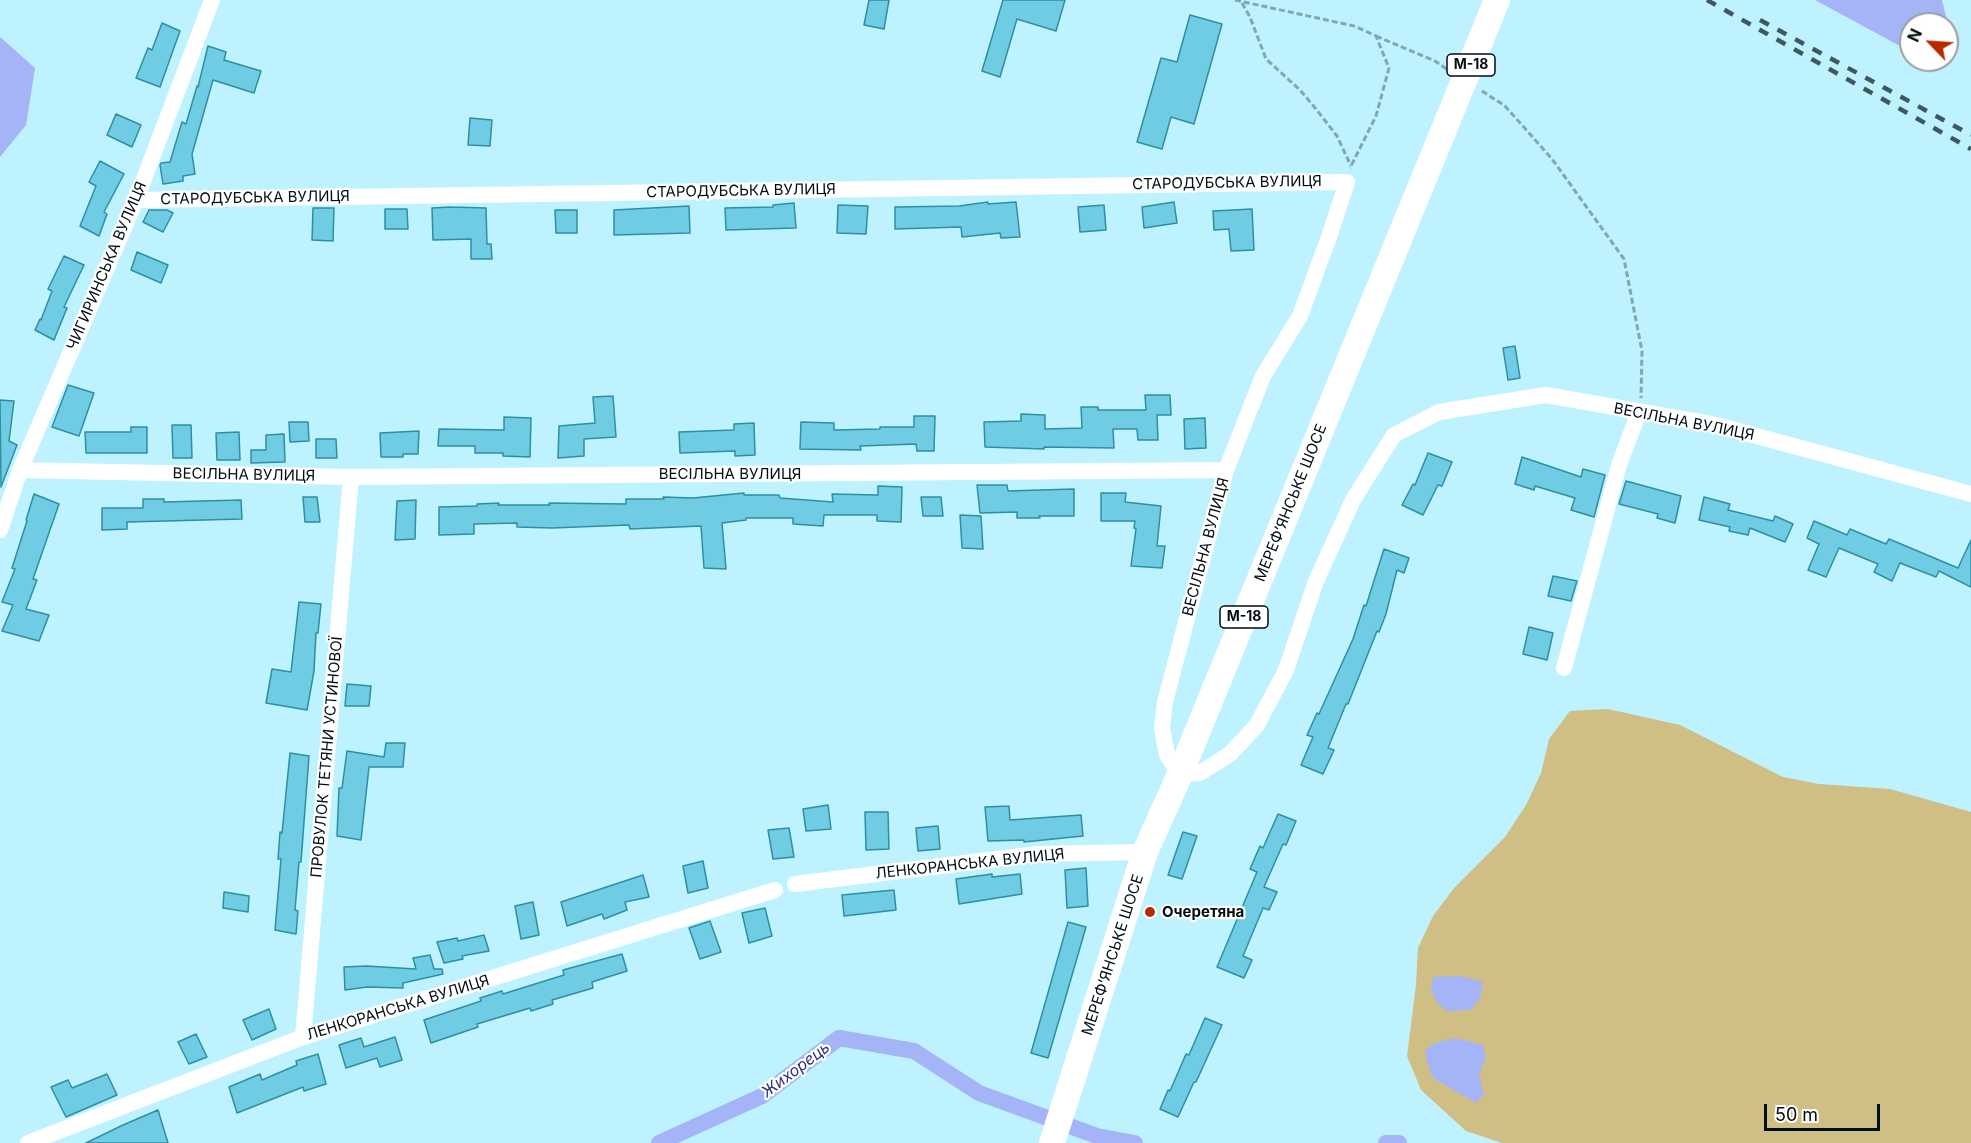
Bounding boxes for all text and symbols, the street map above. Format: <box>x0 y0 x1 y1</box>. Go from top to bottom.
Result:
north arrow <box>1899 12 1959 72</box>
text: N <box>1903 25 1926 45</box>
road number: М-18 <box>1447 54 1495 76</box>
street label: СТАРОДУБСЬКА ВУЛИЦЯ <box>1132 172 1322 194</box>
street label: ЧИГИРИНСЬКА ВУЛИЦЯ <box>63 179 151 353</box>
street label: СТАРОДУБСЬКА ВУЛИЦЯ <box>646 180 836 202</box>
street label: СТАРОДУБСЬКА ВУЛИЦЯ <box>160 187 350 209</box>
street label: ВЕСІЛЬНА ВУЛИЦЯ <box>1612 400 1756 444</box>
street label: МЕРЕФ’ЯНСЬКЕ ШОСЕ <box>1251 422 1331 584</box>
street label: ВЕСІЛЬНА ВУЛИЦЯ <box>172 465 316 485</box>
street label: ВЕСІЛЬНА ВУЛИЦЯ <box>659 465 801 483</box>
street label: ВЕСІЛЬНА ВУЛИЦЯ <box>1179 476 1233 618</box>
road number: М-18 <box>1220 606 1268 628</box>
street label: ПРОВУЛОК ТЕТЯНИ УСТИНОВОЇ <box>307 636 347 878</box>
street label: ЛЕНКОРАНСЬКА ВУЛИЦЯ <box>875 845 1065 883</box>
street label: МЕРЕФ’ЯНСЬКЕ ШОСЕ <box>1078 872 1148 1038</box>
place label: Очеретяна <box>1162 903 1244 921</box>
marker: Очеретяна <box>1143 905 1157 919</box>
street label: ЛЕНКОРАНСЬКА ВУЛИЦЯ <box>305 972 491 1044</box>
water label: Жихорець <box>758 1038 834 1102</box>
scale bar <box>1767 1092 1882 1130</box>
text: 50 m <box>1775 1104 1818 1125</box>

